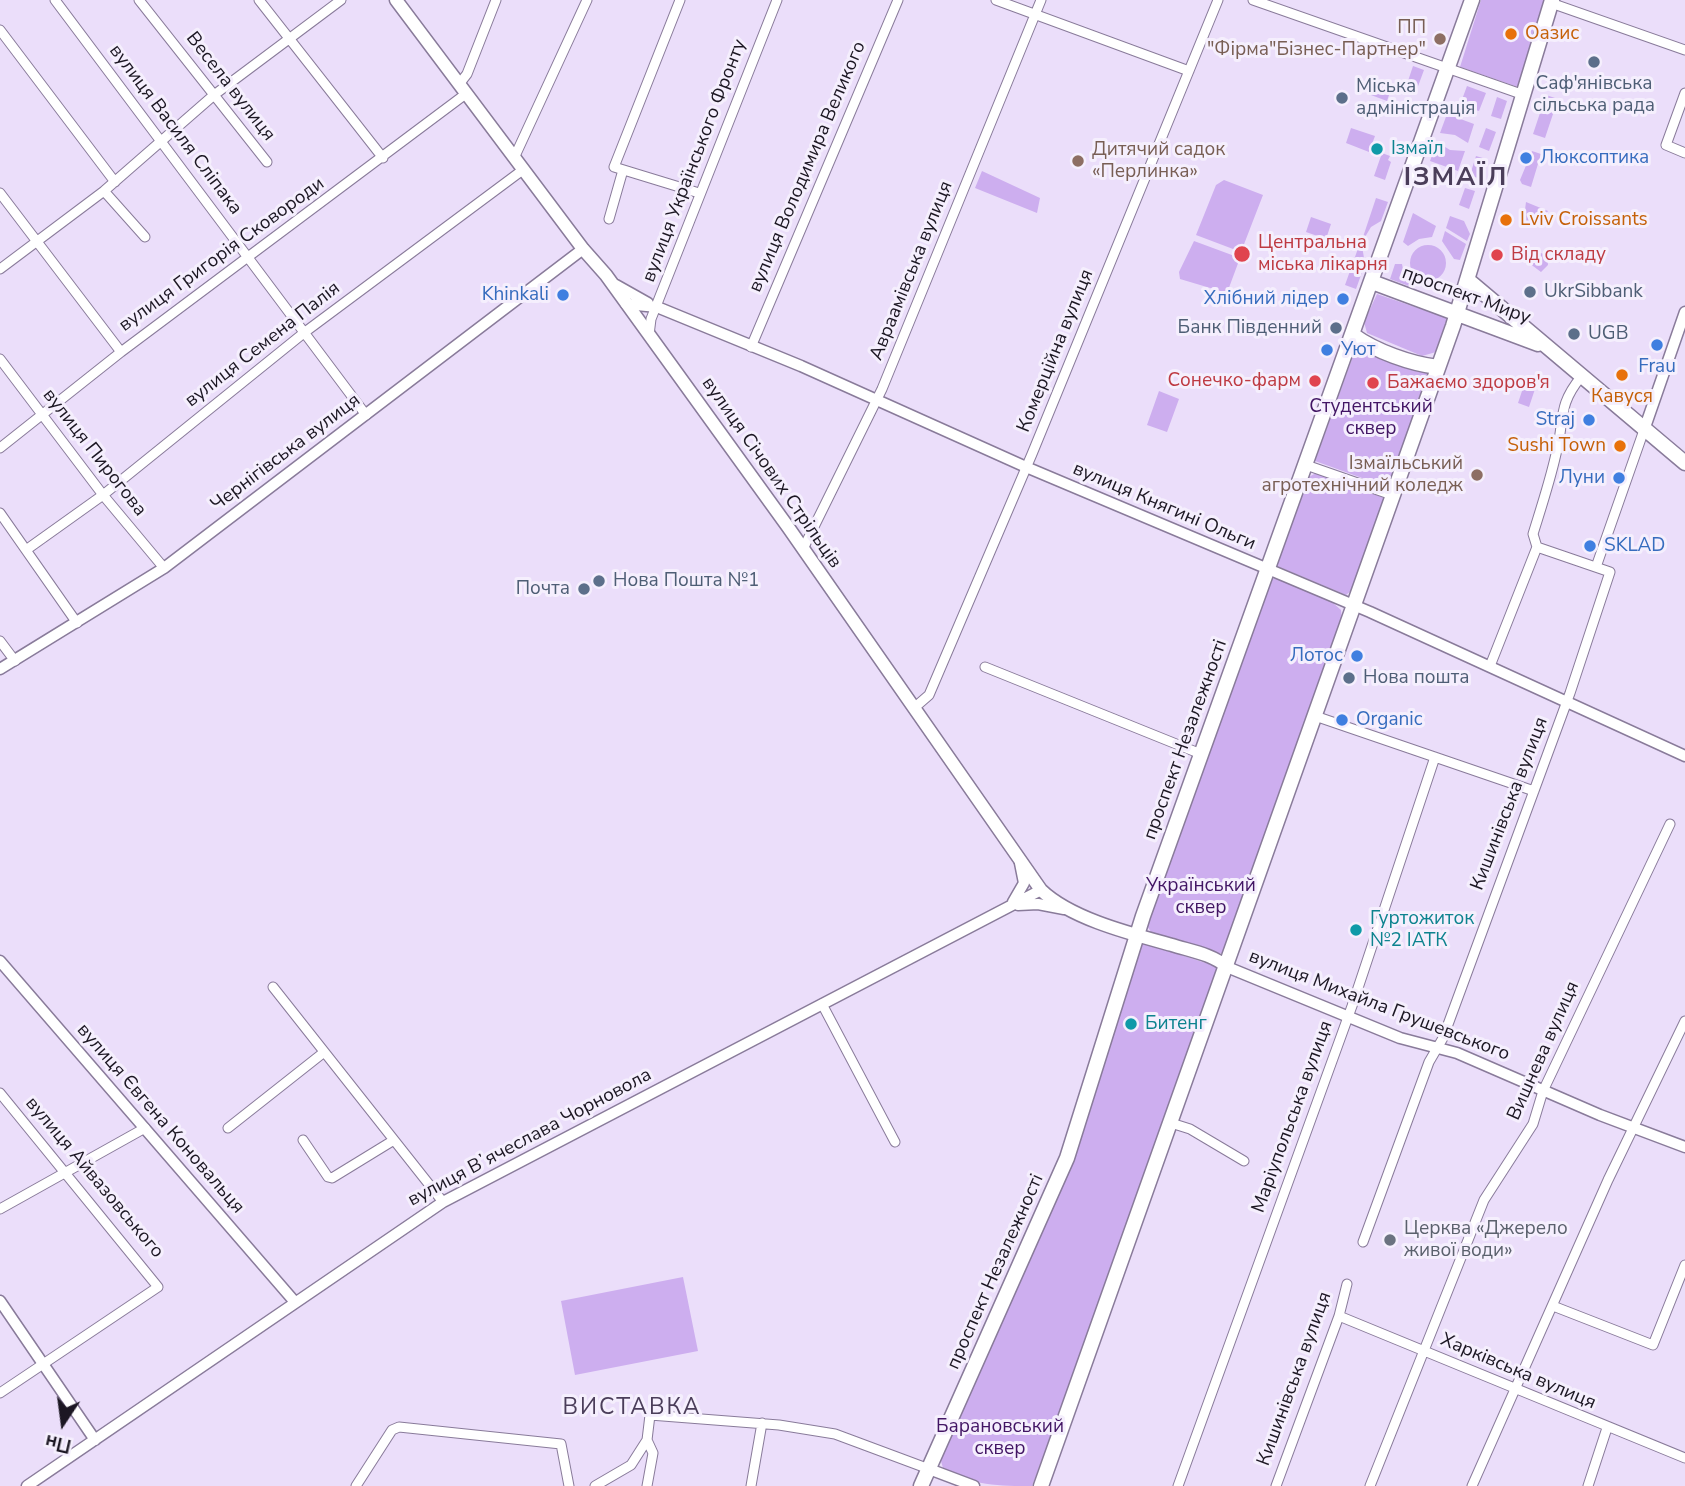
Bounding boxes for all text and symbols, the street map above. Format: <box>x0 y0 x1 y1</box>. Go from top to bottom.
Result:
place label: ПП "Фірма"Бізнес-Партнер" <box>1207 17 1426 61</box>
place label: Оазис <box>1525 23 1579 45</box>
marker: Оазис <box>1503 26 1519 42</box>
street label: Весела вулиця <box>180 28 280 146</box>
marker: ПП "Фірма"Бізнес-Партнер" <box>1432 31 1448 47</box>
street label: вулиця Українського Фронту <box>638 36 752 286</box>
street label: вулиця Володимира Великого <box>745 38 871 296</box>
street label: вулиця Василя Сліпака <box>104 40 246 220</box>
marker: Саф'янівська сільська рада <box>1586 54 1602 70</box>
place label: Саф'янівська сільська рада <box>1533 73 1655 117</box>
place label: Міська адміністрація <box>1356 76 1475 120</box>
marker: Міська адміністрація <box>1334 90 1350 106</box>
place label: Ізмаїл <box>1391 138 1444 160</box>
place label: Дитячий садок «Перлинка» <box>1092 139 1225 183</box>
marker: Ізмаїл <box>1369 141 1385 157</box>
place label: Люксоптика <box>1540 147 1649 169</box>
marker: Люксоптика <box>1518 150 1534 166</box>
marker: Дитячий садок «Перлинка» <box>1070 153 1086 169</box>
district label: ІЗМАЇЛ <box>1404 163 1508 195</box>
street label: вулиця Григорія Сковороди <box>115 173 329 337</box>
street label: Авраамівська вулиця <box>866 178 958 364</box>
place label: Lviv Croissants <box>1520 209 1648 231</box>
marker: Lviv Croissants <box>1498 212 1514 228</box>
place label: Центральна міська лікарня <box>1258 232 1388 276</box>
marker: Центральна міська лікарня <box>1232 244 1252 264</box>
place label: Від складу <box>1511 244 1606 266</box>
marker: Від складу <box>1489 247 1505 263</box>
street label: проспект Миру <box>1399 262 1533 330</box>
street label: Комерційна вулиця <box>1013 266 1099 436</box>
street label: вулиця Семена Палія <box>181 277 345 413</box>
place label: UkrSibbank <box>1544 281 1643 303</box>
place label: Khinkali <box>482 284 549 306</box>
marker: UkrSibbank <box>1522 284 1538 300</box>
marker: Khinkali <box>555 287 571 303</box>
place label: Хлібний лідер <box>1204 288 1329 310</box>
marker: Хлібний лідер <box>1335 291 1351 307</box>
place label: Банк Південний <box>1178 317 1322 339</box>
marker: Банк Південний <box>1328 320 1344 336</box>
place label: UGB <box>1588 323 1628 345</box>
marker: UGB <box>1566 326 1582 342</box>
marker: Frau <box>1649 337 1665 353</box>
place label: Уют <box>1341 339 1375 361</box>
marker: Уют <box>1319 342 1335 358</box>
place label: Frau <box>1638 356 1676 378</box>
marker: Кавуся <box>1614 367 1630 383</box>
place label: Сонечко-фарм <box>1167 370 1301 392</box>
place label: Бажаємо здоров'я <box>1387 372 1550 394</box>
street label: вулиця Січових Стрільців <box>696 373 846 573</box>
marker: Сонечко-фарм <box>1307 373 1323 389</box>
marker: Бажаємо здоров'я <box>1365 375 1381 391</box>
street label: вулиця Пирогова <box>37 385 151 521</box>
place label: Кавуся <box>1591 386 1653 408</box>
street label: Чернігівська вулиця <box>207 389 365 517</box>
park label: Студентський сквер <box>1309 396 1433 440</box>
place label: Straj <box>1535 409 1575 431</box>
marker: Straj <box>1581 412 1597 428</box>
place label: Sushi Town <box>1507 435 1606 457</box>
marker: Sushi Town <box>1612 438 1628 454</box>
place label: Ізмаїльський агротехнічний коледж <box>1261 453 1463 497</box>
street label: вулиця Княгині Ольги <box>1069 458 1259 556</box>
marker: Ізмаїльський агротехнічний коледж <box>1469 467 1485 483</box>
place label: Луни <box>1559 467 1605 489</box>
marker: Луни <box>1611 470 1627 486</box>
place label: SKLAD <box>1604 535 1665 557</box>
marker: SKLAD <box>1582 538 1598 554</box>
place label: Нова Пошта №1 <box>613 570 759 592</box>
marker: Нова Пошта №1 <box>591 573 607 589</box>
place label: Почта <box>516 578 570 600</box>
marker: Почта <box>576 581 592 597</box>
street label: проспект Незалежності <box>1139 637 1233 843</box>
place label: Лотос <box>1290 645 1343 667</box>
marker: Лотос <box>1349 648 1365 664</box>
place label: Нова пошта <box>1363 667 1469 689</box>
marker: Нова пошта <box>1341 670 1357 686</box>
place label: Organic <box>1356 709 1422 731</box>
marker: Organic <box>1334 712 1350 728</box>
street label: Кишинівська вулиця <box>1466 714 1554 894</box>
park label: Український сквер <box>1146 875 1256 919</box>
place label: Гуртожиток №2 ІАТК <box>1370 908 1474 952</box>
marker: Гуртожиток №2 ІАТК <box>1348 922 1364 938</box>
street label: вулиця Михайла Грушевського <box>1245 946 1513 1066</box>
street label: Вишнева вулиця <box>1503 978 1585 1124</box>
place label: Битенг <box>1145 1013 1207 1035</box>
marker: Битенг <box>1123 1016 1139 1032</box>
street label: Маріупольська вулиця <box>1248 1018 1338 1216</box>
street label: вулиця Євгена Коновальця <box>71 1019 249 1219</box>
street label: вулиця Вʼячеслава Чорновола <box>404 1064 656 1212</box>
street label: вулиця Айвазовського <box>20 1093 168 1263</box>
street label: проспект Незалежності <box>943 1171 1049 1373</box>
place label: Церква «Джерело живої води» <box>1404 1218 1568 1262</box>
marker: Церква «Джерело живої води» <box>1382 1232 1398 1248</box>
street label: Кишинівська вулиця <box>1253 1289 1337 1469</box>
street label: Харківська вулиця <box>1437 1329 1599 1415</box>
north arrow <box>28 1388 98 1458</box>
district label: ВИСТАВКА <box>563 1394 701 1422</box>
park label: Барановський сквер <box>936 1416 1064 1460</box>
text: Пн <box>43 1428 74 1459</box>

